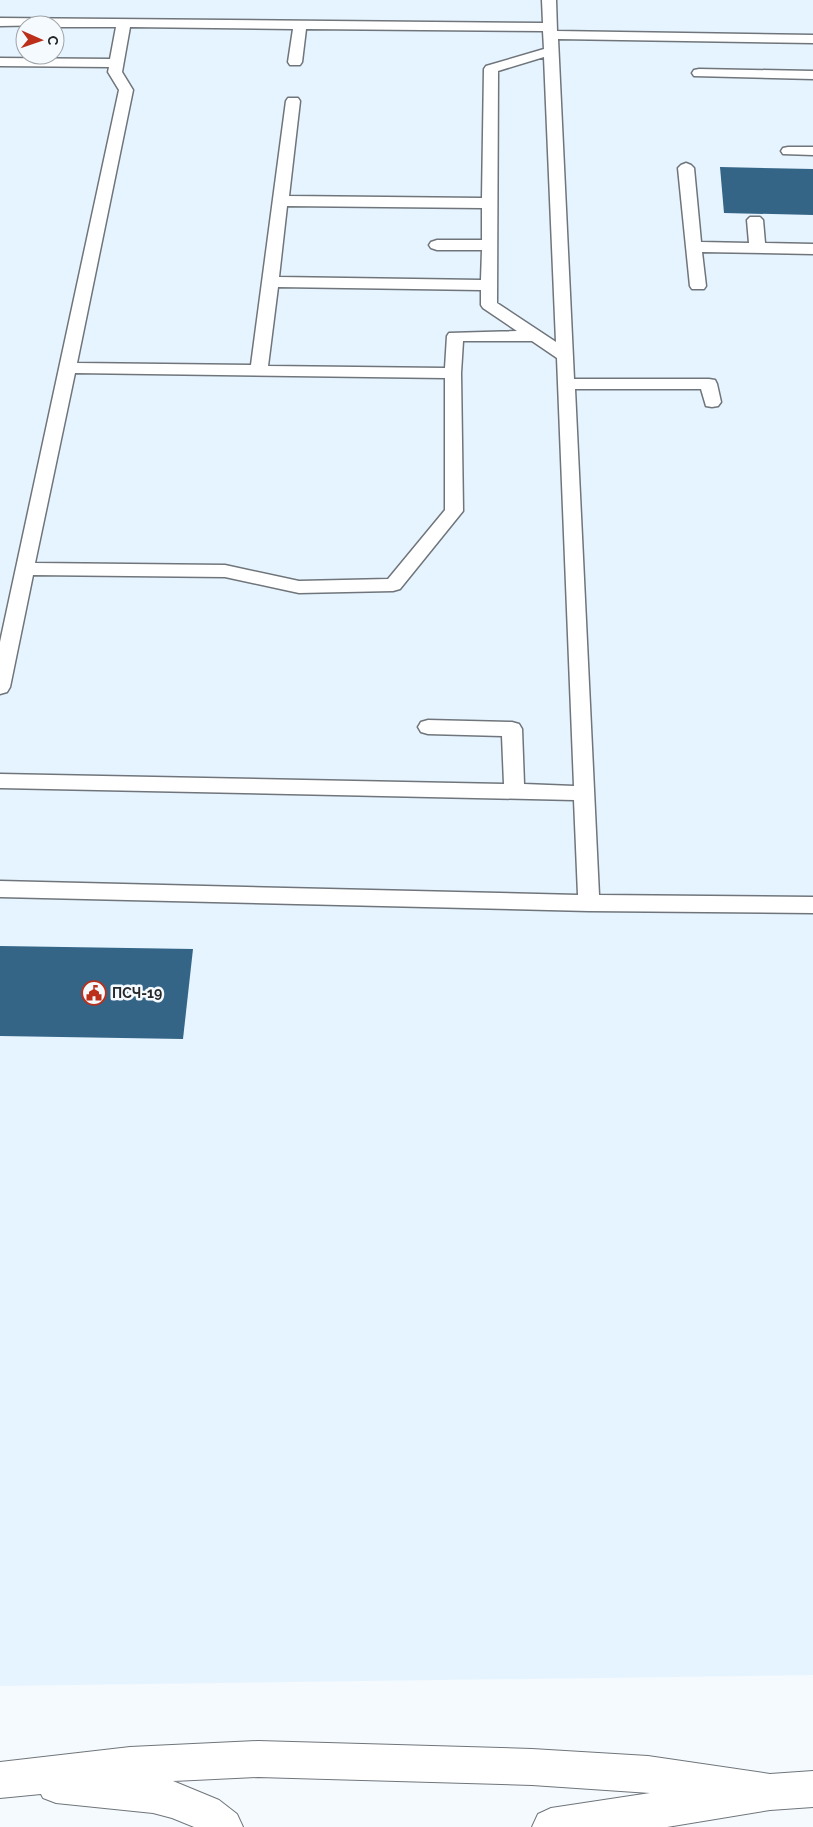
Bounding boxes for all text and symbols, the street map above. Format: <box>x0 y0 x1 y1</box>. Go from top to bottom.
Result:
north arrow <box>15 15 65 65</box>
text: С <box>45 35 61 46</box>
public building icon: ПСЧ-19 <box>81 980 107 1006</box>
place label: ПСЧ-19 <box>112 985 162 1001</box>

